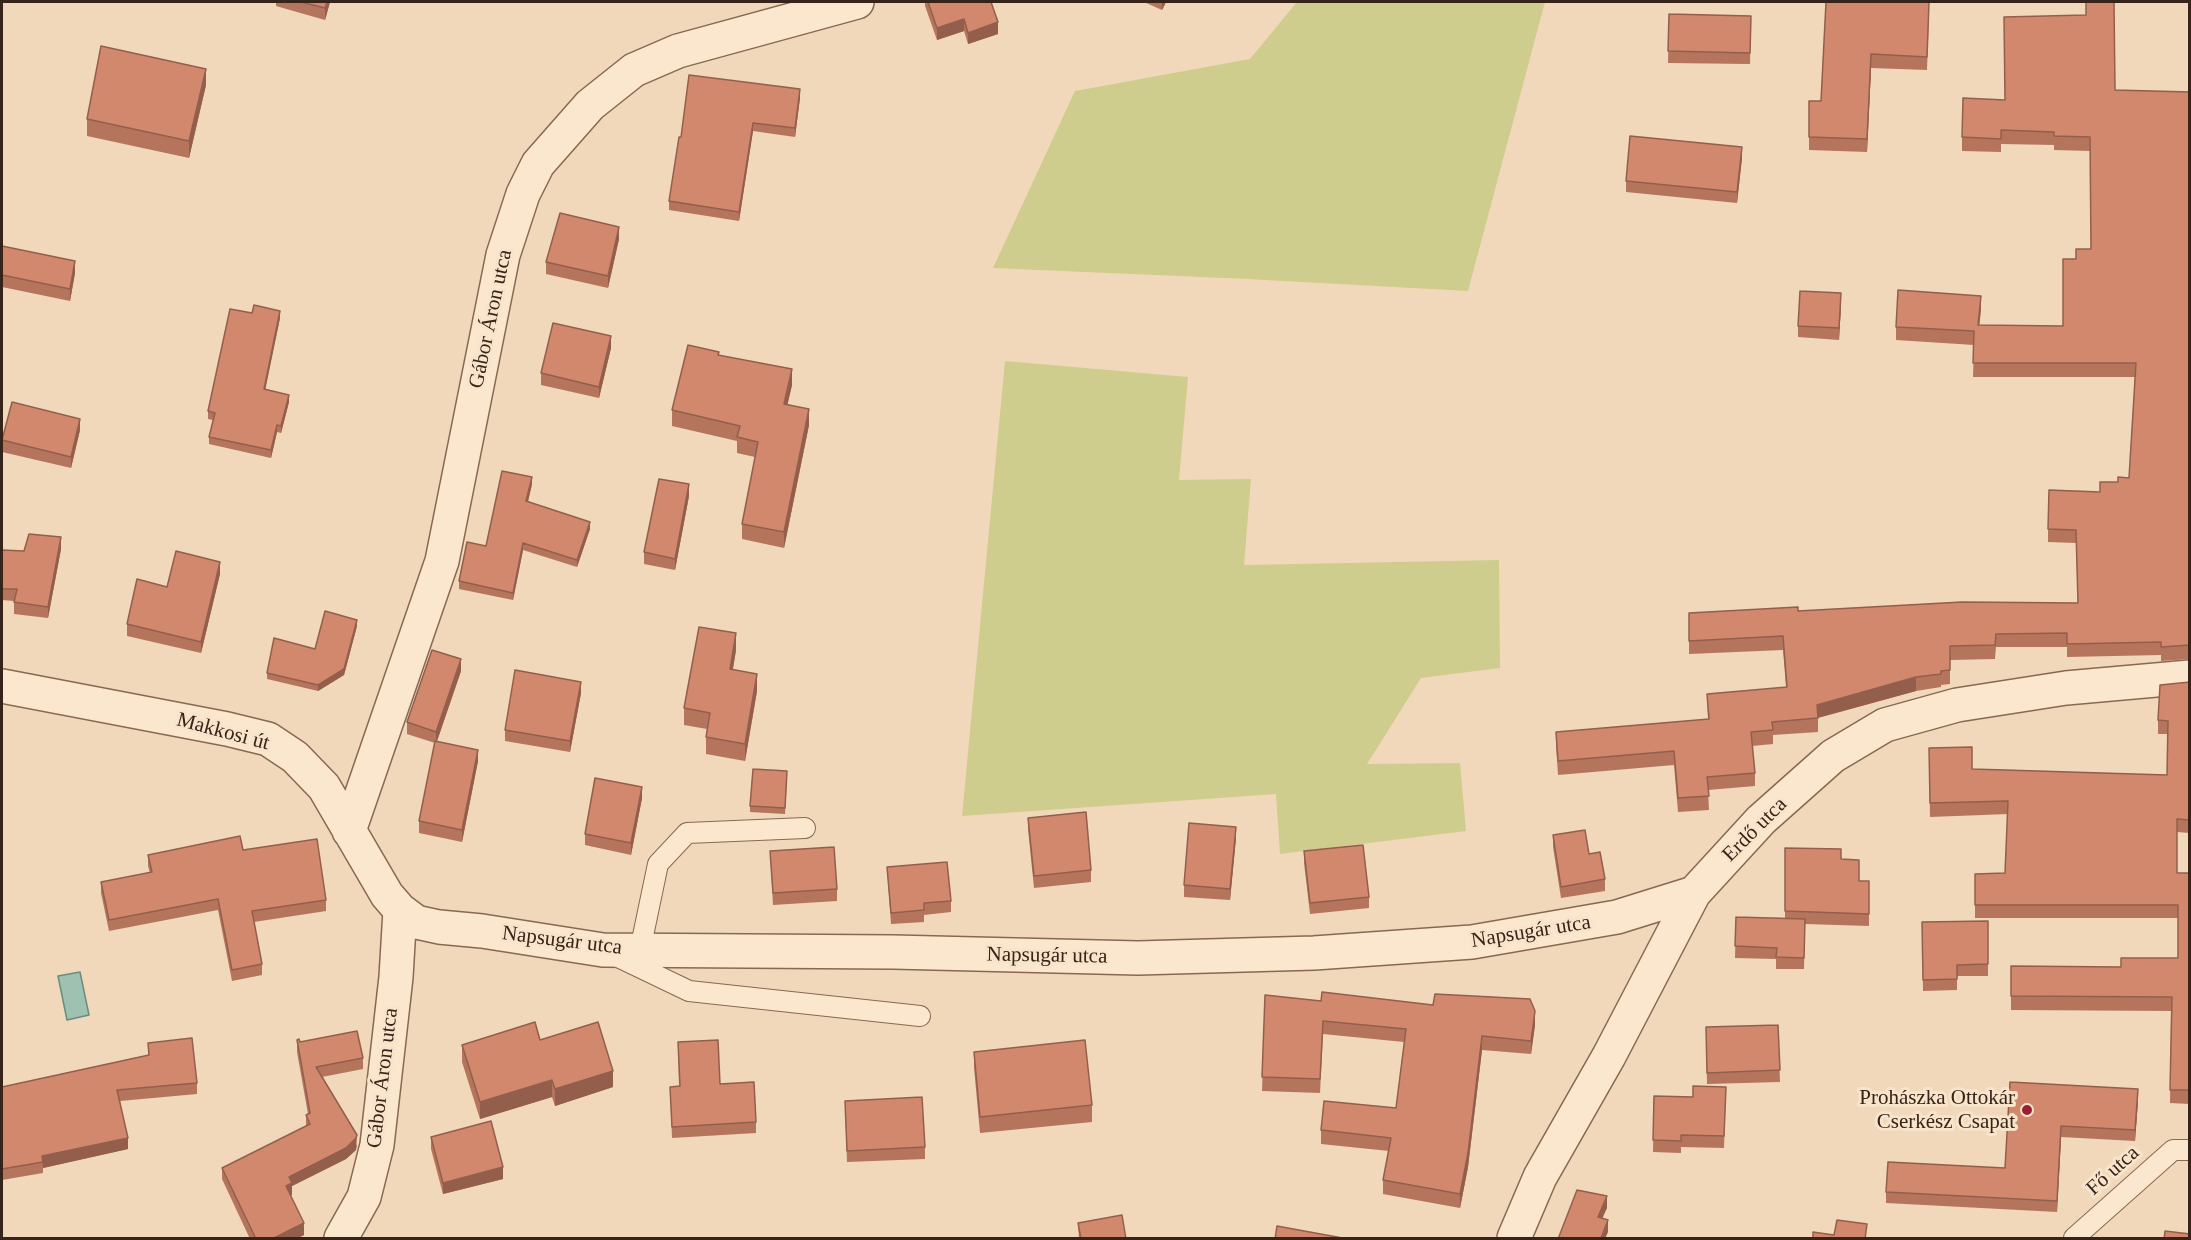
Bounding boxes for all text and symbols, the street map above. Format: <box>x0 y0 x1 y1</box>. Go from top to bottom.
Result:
street label: Gábor Áron utca <box>464 247 518 391</box>
street label: Makkosi út <box>174 708 272 756</box>
street label: Erdő utca <box>1717 792 1793 868</box>
street label: Napsugár utca <box>1469 910 1593 954</box>
street label: Napsugár utca <box>501 921 623 961</box>
street label: Napsugár utca <box>986 942 1108 970</box>
street label: Gábor Áron utca <box>362 1006 404 1150</box>
place label: Prohászka Ottokár Cserkész Csapat <box>1859 1085 2015 1135</box>
marker: Prohászka Ottokár Cserkész Csapat <box>2020 1103 2034 1117</box>
street label: Fő utca <box>2081 1141 2145 1201</box>

